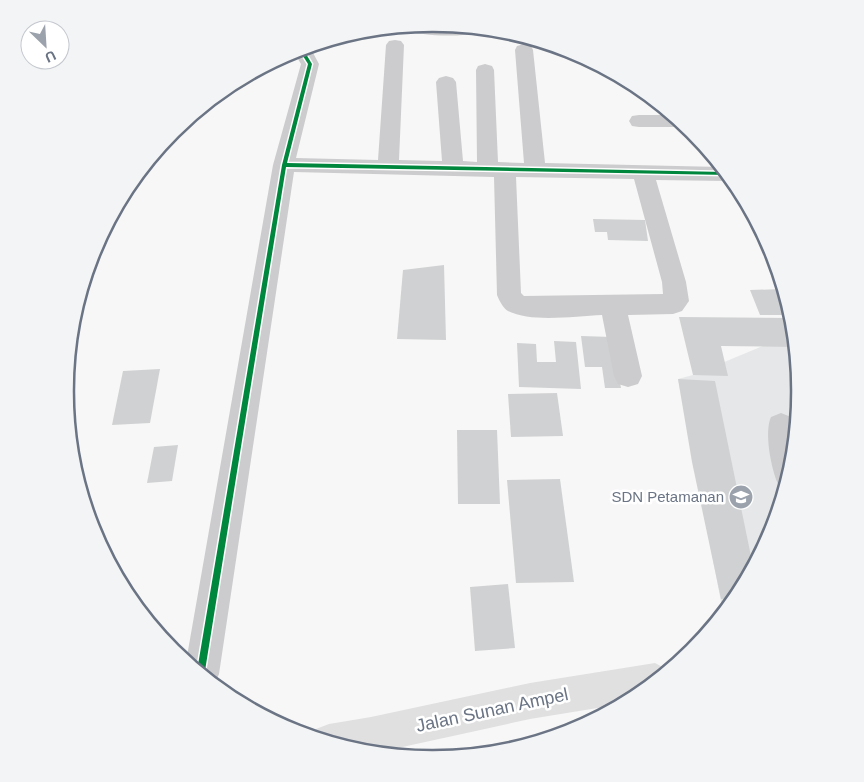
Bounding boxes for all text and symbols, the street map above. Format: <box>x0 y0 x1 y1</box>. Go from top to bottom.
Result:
north arrow <box>20 20 70 70</box>
text: U <box>43 47 58 66</box>
school or university icon: SDN Petamanan <box>728 484 754 510</box>
place label: SDN Petamanan <box>611 488 724 505</box>
street label: Jalan Sunan Ampel <box>414 684 570 736</box>

